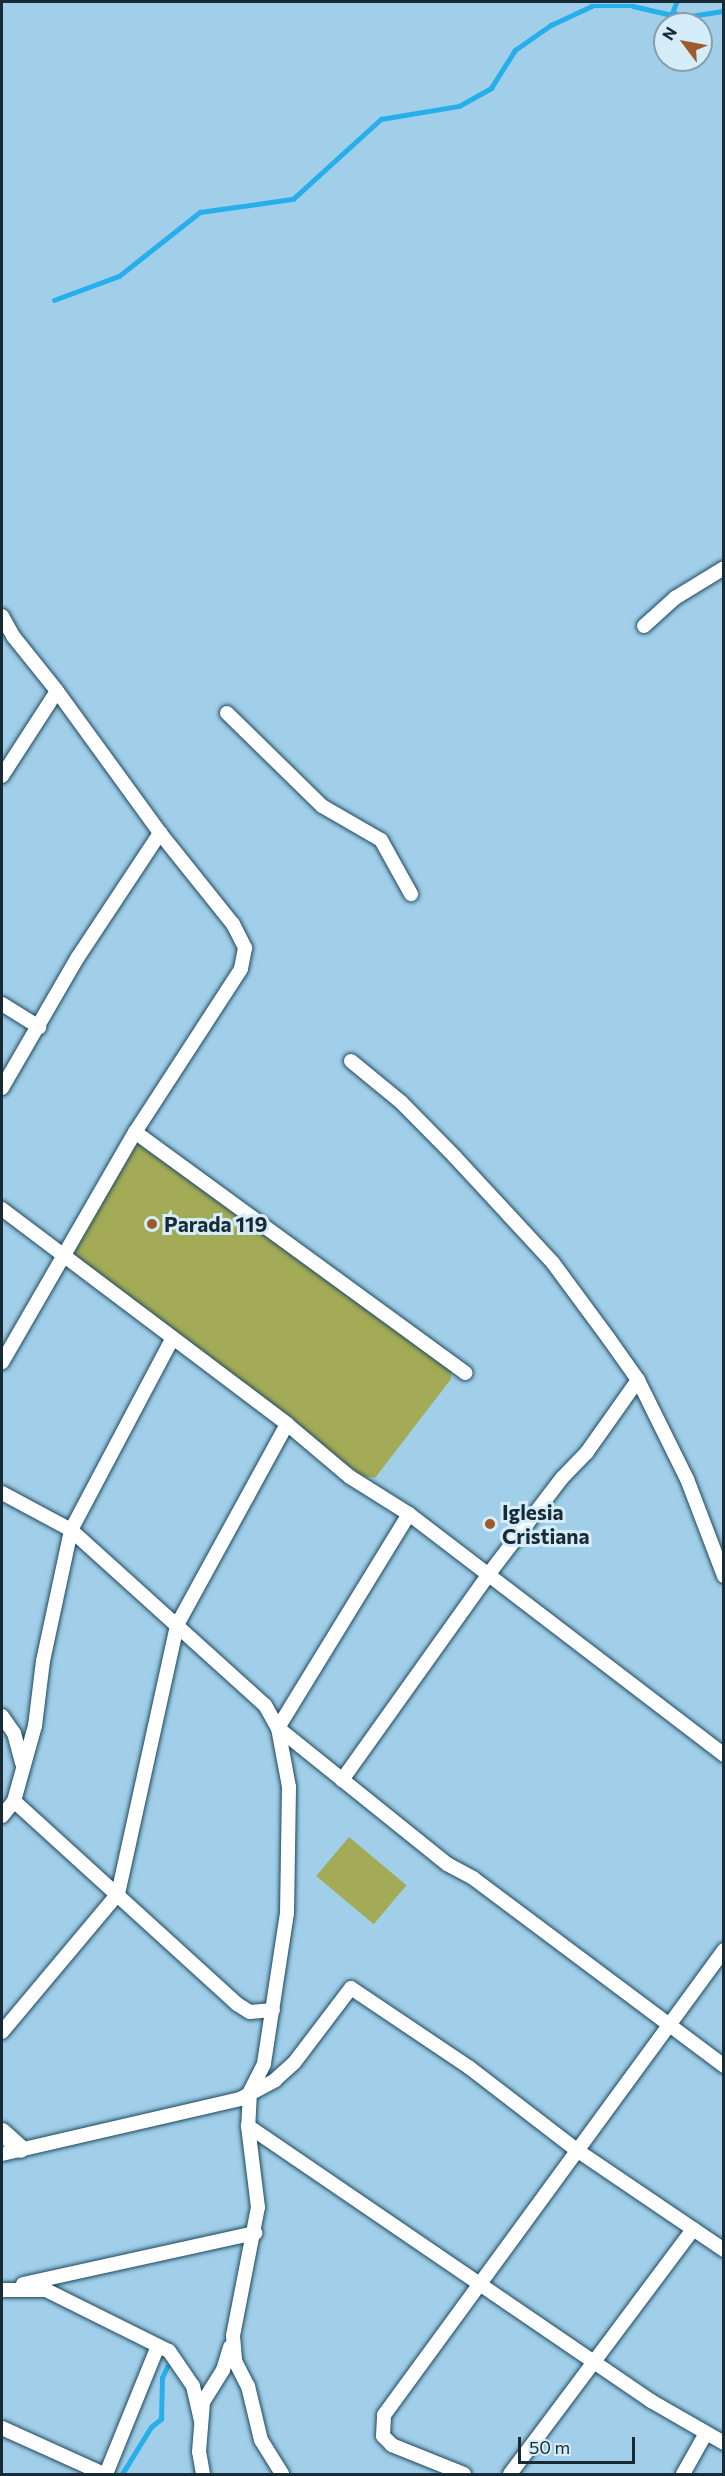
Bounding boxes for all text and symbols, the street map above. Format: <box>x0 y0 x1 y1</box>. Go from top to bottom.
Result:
north arrow <box>653 12 713 72</box>
text: N <box>658 23 680 43</box>
place label: Parada 119 <box>164 1211 268 1237</box>
marker: Parada 119 <box>145 1217 159 1231</box>
place label: Iglesia Cristiana <box>502 1499 590 1549</box>
marker: Iglesia Cristiana <box>483 1517 497 1531</box>
scale bar <box>521 2425 638 2463</box>
text: 50 m <box>529 2436 570 2458</box>

